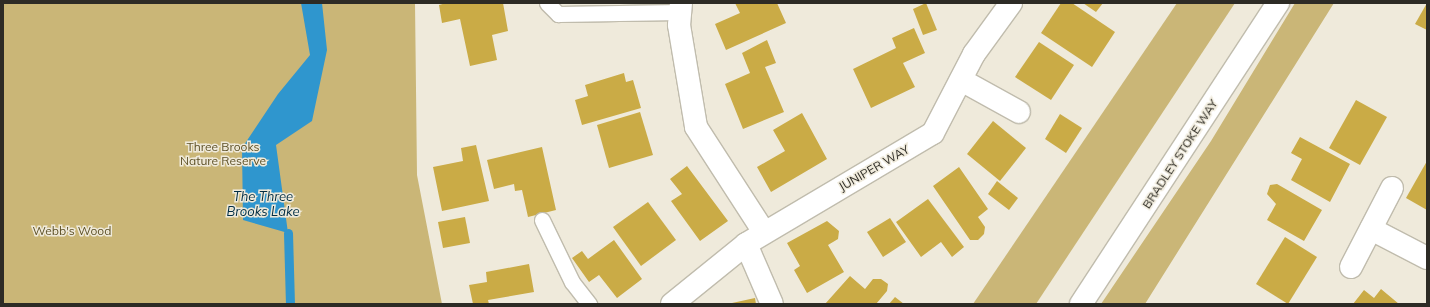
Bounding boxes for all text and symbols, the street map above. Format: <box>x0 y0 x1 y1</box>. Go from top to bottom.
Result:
street label: BRADLEY STOKE WAY <box>1139 97 1221 211</box>
park label: Three Brooks Nature Reserve <box>180 140 266 168</box>
street label: JUNIPER WAY <box>836 142 912 194</box>
water label: The Three Brooks Lake <box>226 189 300 220</box>
park label: Webb's Wood <box>33 224 111 238</box>

